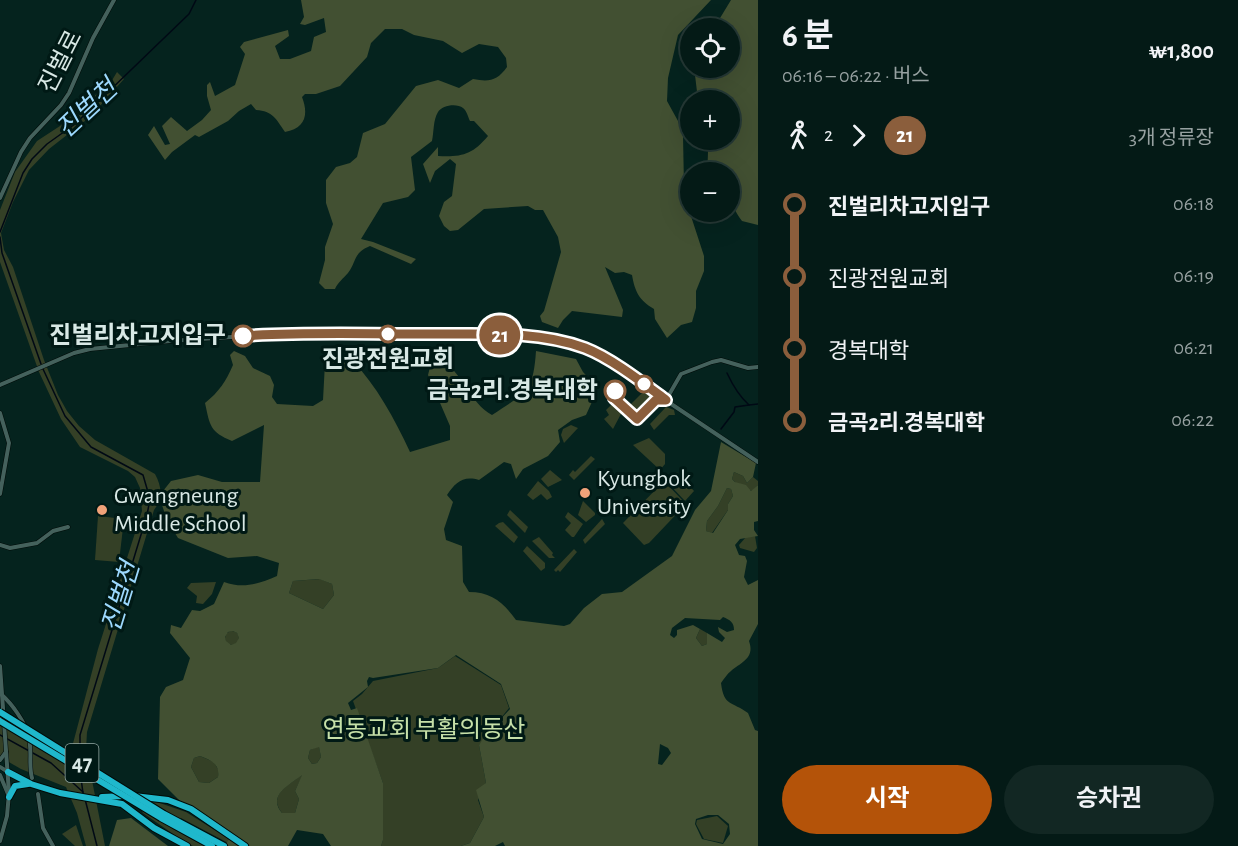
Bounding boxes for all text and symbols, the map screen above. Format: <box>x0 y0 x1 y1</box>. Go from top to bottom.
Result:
map controls <box>680 18 740 222</box>
button: locate <box>680 18 740 78</box>
text: 6 분 <box>782 20 833 53</box>
street label: 진벌로 <box>34 27 87 97</box>
text: ₩1,800 <box>1148 40 1214 62</box>
text: 06:16 – 06:22 · 버스 <box>782 66 930 86</box>
water label: 진벌천 <box>51 72 124 143</box>
button: + <box>680 90 740 150</box>
icon: walk <box>782 119 815 152</box>
icon: forward <box>842 119 875 152</box>
text: 2 <box>824 125 833 145</box>
text: 21 <box>896 125 914 146</box>
text: 3개 정류장 <box>1129 128 1214 148</box>
button: − <box>680 162 740 222</box>
text: 06:18 <box>1173 194 1214 214</box>
text: 진벌리차고지입구 <box>828 196 990 218</box>
text: 06:19 <box>1173 266 1214 286</box>
text: 진광전원교회 <box>828 268 949 290</box>
line badge: 21 <box>473 316 527 354</box>
place label: 진벌리차고지입구 <box>49 322 226 348</box>
marker: 진벌리차고지입구 <box>232 325 254 347</box>
marker: 진광전원교회 <box>379 325 397 343</box>
text: 21 <box>491 325 509 346</box>
text: 06:21 <box>1173 338 1214 358</box>
text: 경복대학 <box>828 340 909 362</box>
place label: 진광전원교회 <box>322 346 454 372</box>
unlabelled marker <box>635 375 653 393</box>
place label: 금곡2리.경복대학 <box>427 377 598 403</box>
marker: 금곡2리.경복대학 <box>604 380 626 402</box>
text: 06:22 <box>1171 410 1214 430</box>
text: 금곡2리.경복대학 <box>828 412 985 434</box>
place label: Kyungbok University <box>597 467 691 519</box>
place label: Gwangneung Middle School <box>114 484 247 536</box>
marker: Kyungbok University <box>578 486 592 500</box>
marker: Gwangneung Middle School <box>95 503 109 517</box>
water label: 진벌천 <box>97 556 145 635</box>
park label: 연동교회 부활의동산 <box>323 717 525 742</box>
road number: 47 <box>66 744 98 782</box>
button: 시작 <box>782 765 992 834</box>
button: 승차권 <box>1004 765 1214 834</box>

